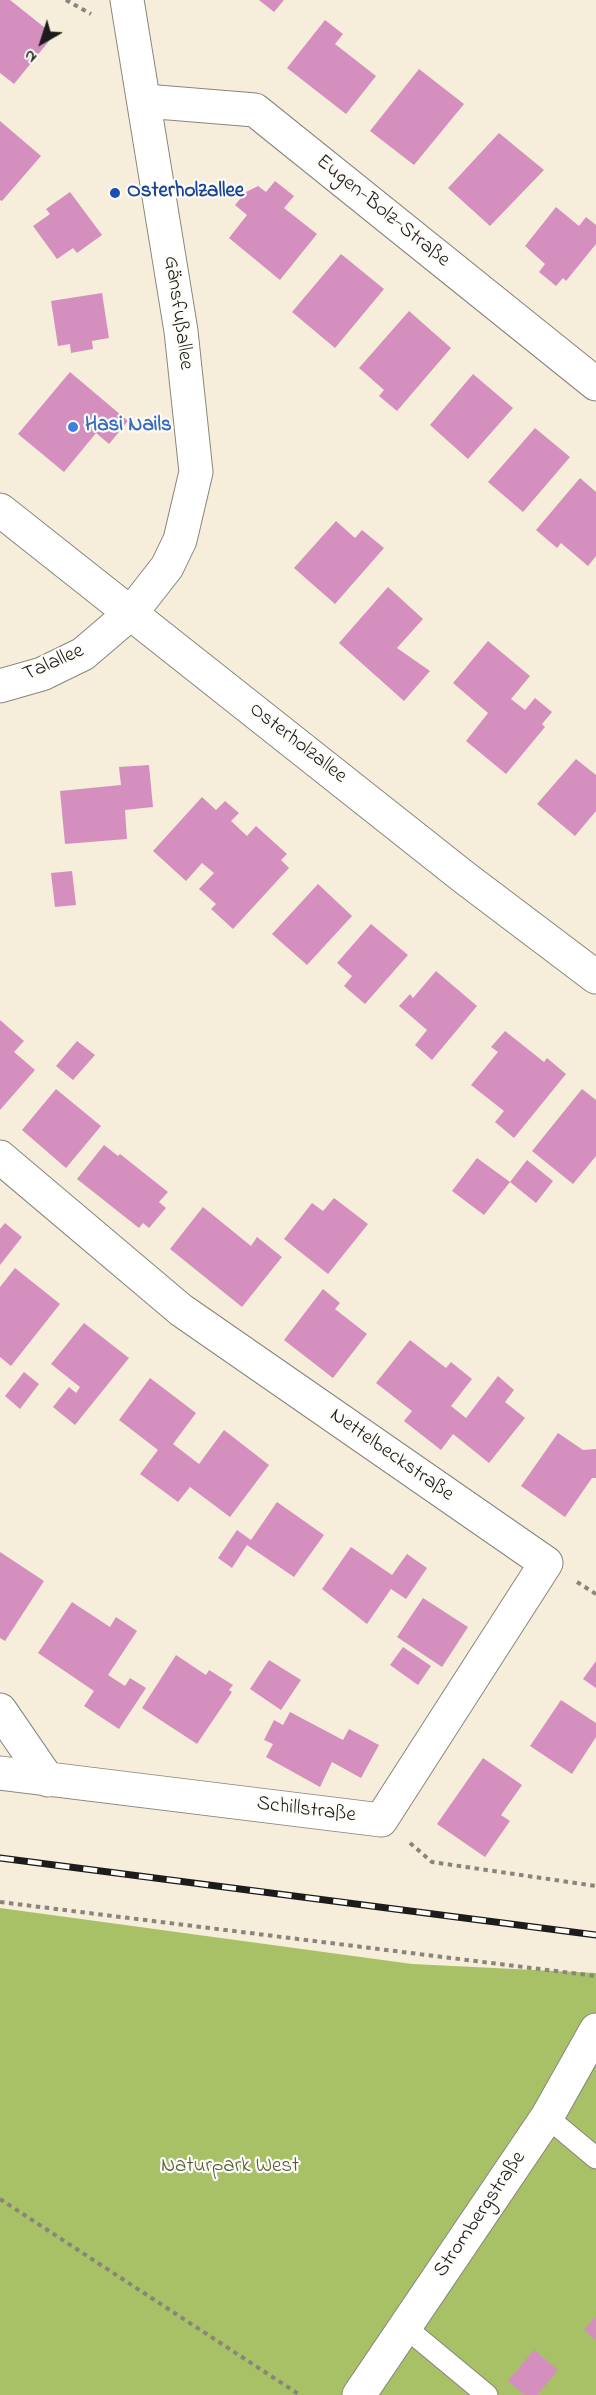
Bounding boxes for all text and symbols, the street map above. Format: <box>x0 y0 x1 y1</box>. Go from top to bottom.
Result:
north arrow <box>12 12 72 72</box>
text: N <box>19 43 42 69</box>
street label: Eugen-Bolz-Straße <box>310 150 454 274</box>
place label: Osterholzallee <box>127 180 244 206</box>
marker: Osterholzallee <box>108 186 122 200</box>
street label: Gänsfußallee <box>157 254 197 372</box>
place label: Hasi Nails <box>85 414 172 440</box>
marker: Hasi Nails <box>66 420 80 434</box>
street label: Talallee <box>20 639 88 689</box>
street label: Osterholzallee <box>243 698 351 790</box>
street label: Nettelbeckstraße <box>324 1404 458 1508</box>
street label: Schillstraße <box>255 1792 357 1830</box>
street label: Strombergstraße <box>430 2147 532 2283</box>
park label: Naturpark West <box>161 2155 299 2181</box>

